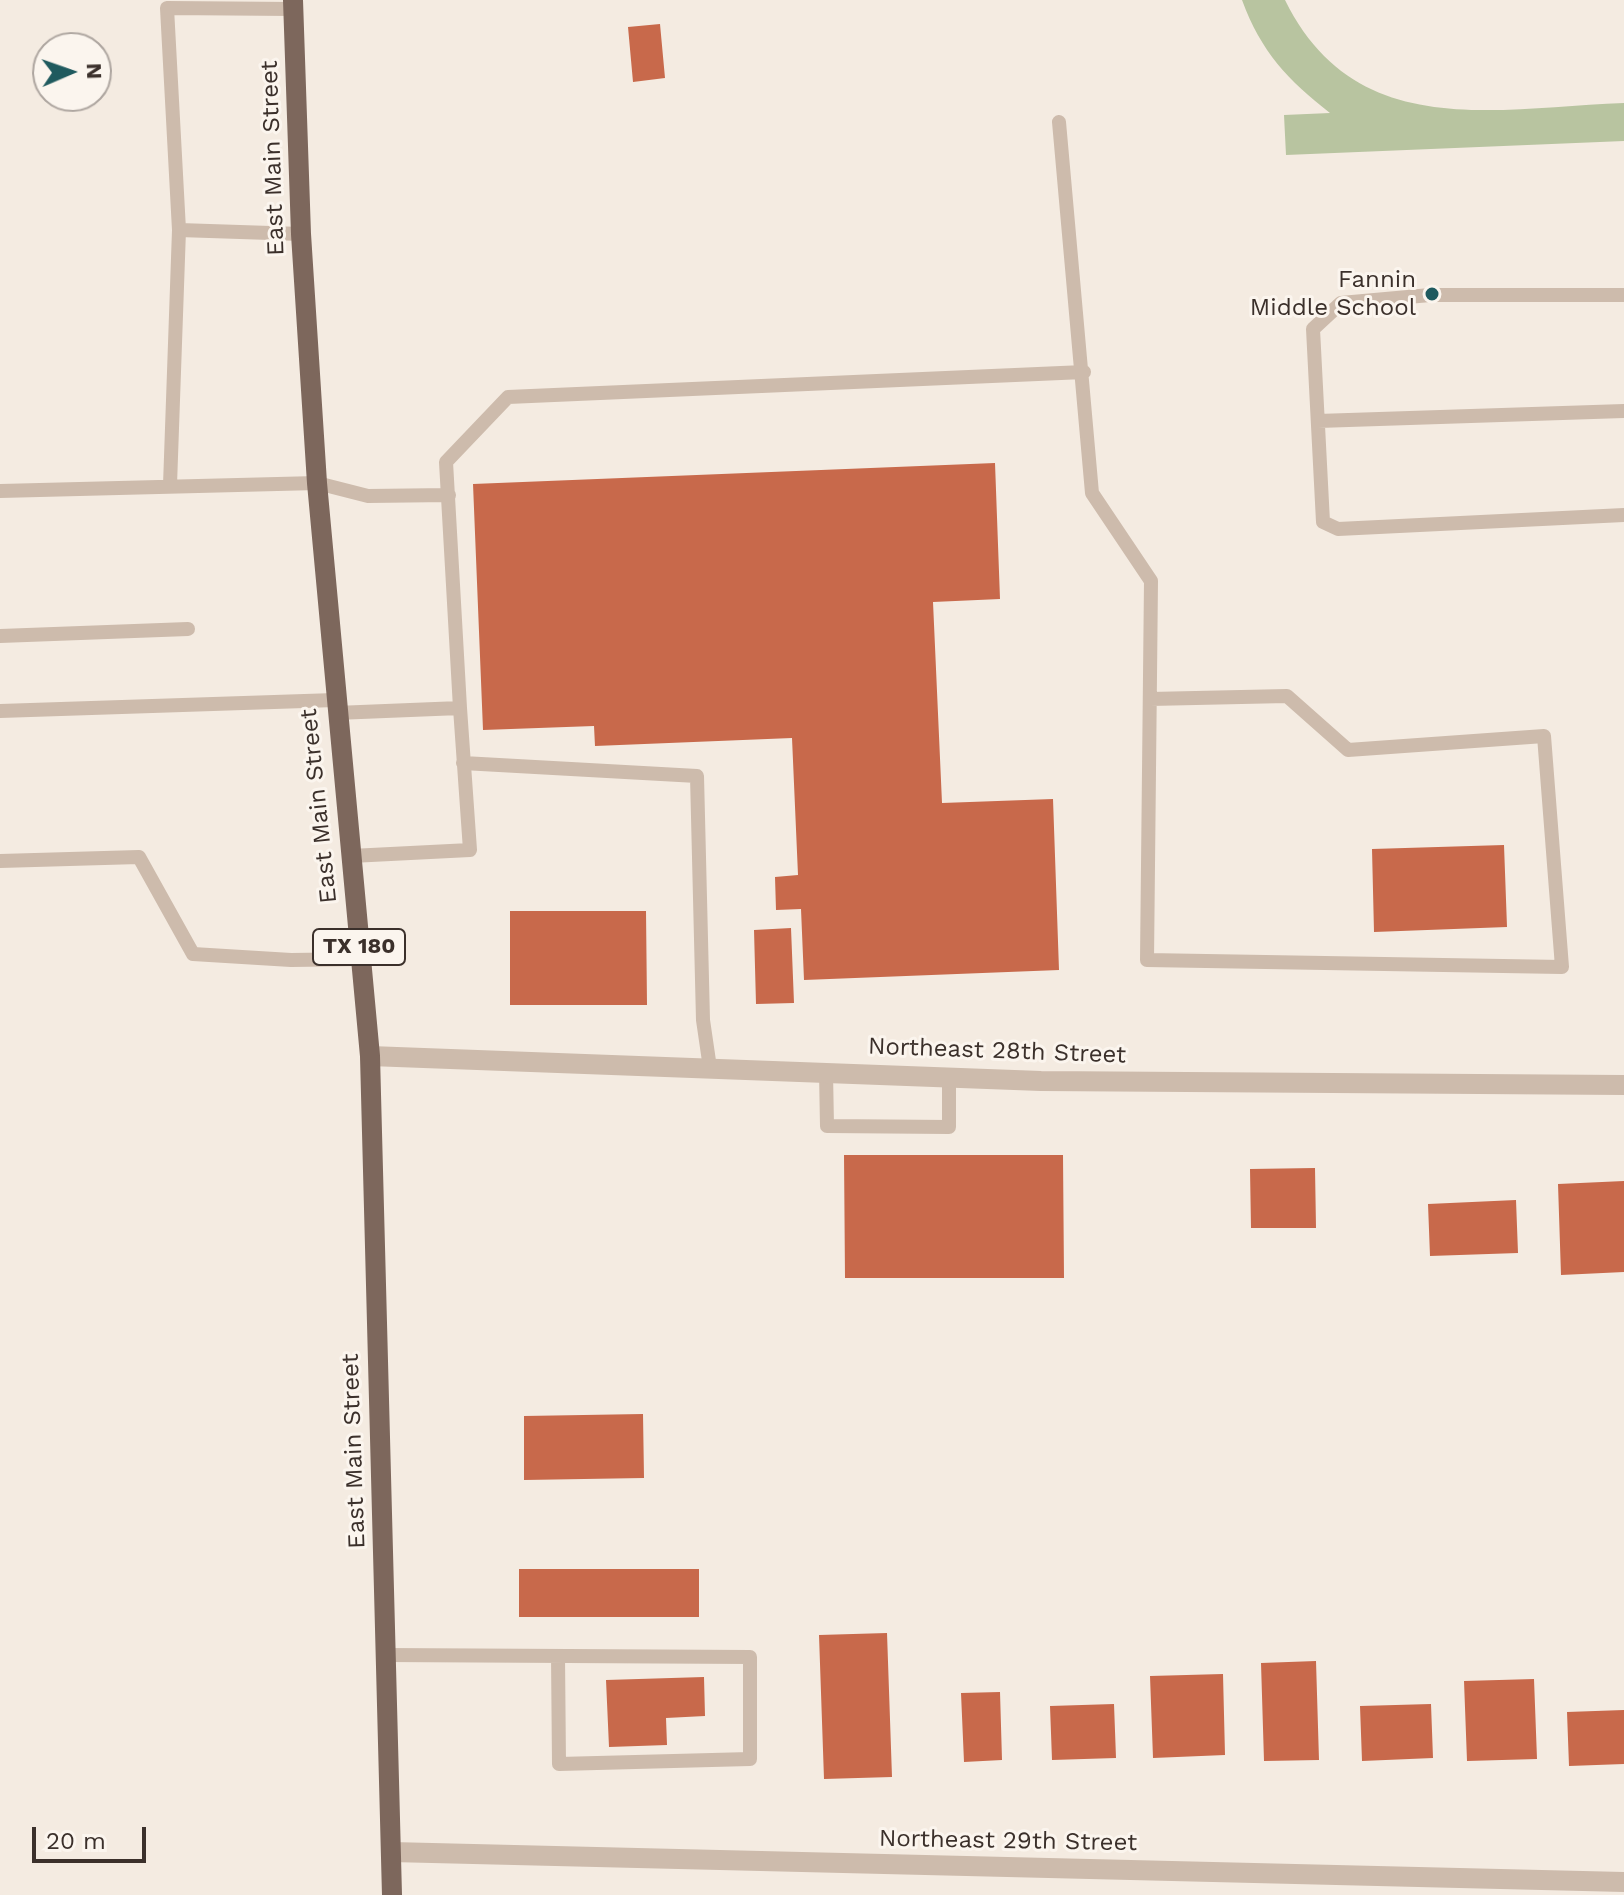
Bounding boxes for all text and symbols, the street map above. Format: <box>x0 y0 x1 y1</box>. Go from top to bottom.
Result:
north arrow <box>32 32 112 112</box>
street label: East Main Street <box>255 60 291 256</box>
text: N <box>82 63 107 80</box>
place label: Fannin Middle School <box>1250 266 1416 322</box>
marker: Fannin Middle School <box>1423 285 1441 303</box>
street label: East Main Street <box>294 707 344 905</box>
road number: TX 180 <box>313 929 405 965</box>
street label: Northeast 28th Street <box>867 1032 1127 1070</box>
street label: East Main Street <box>336 1353 372 1549</box>
scale bar <box>36 1811 150 1861</box>
street label: Northeast 29th Street <box>879 1824 1137 1858</box>
text: 20 m <box>46 1827 106 1855</box>

